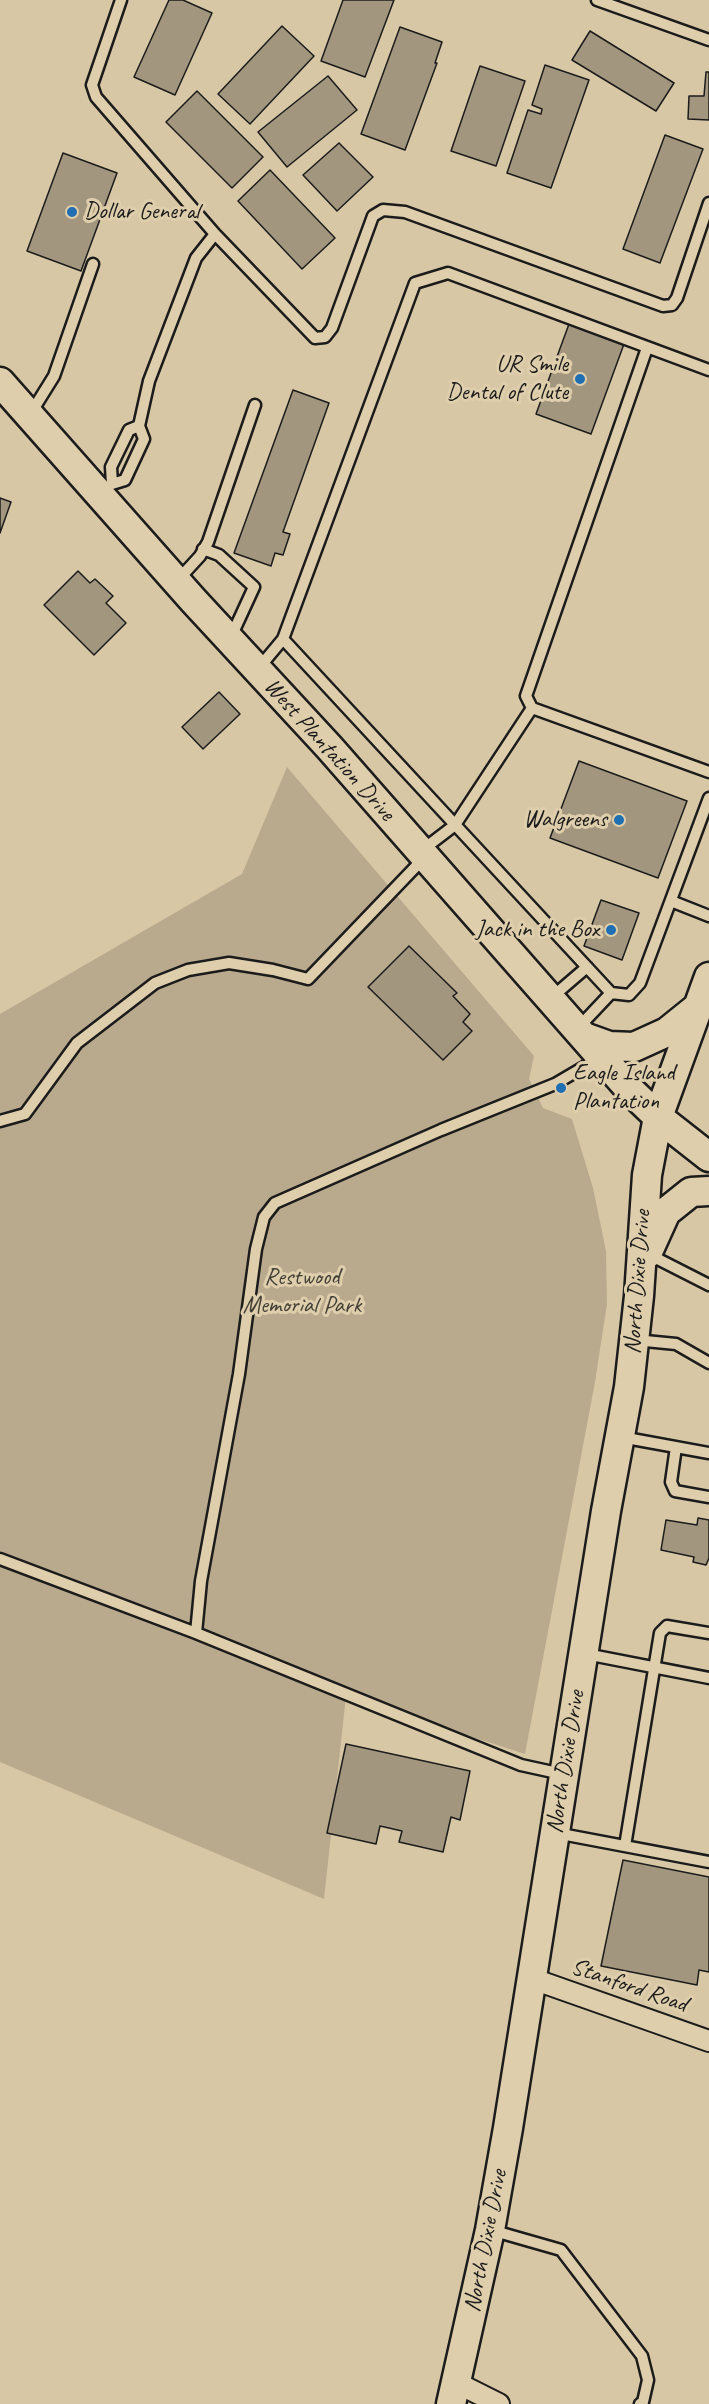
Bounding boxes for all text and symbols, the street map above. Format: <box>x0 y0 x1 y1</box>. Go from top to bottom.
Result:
place label: Dollar General <box>84 198 199 226</box>
marker: Dollar General <box>65 205 79 219</box>
place label: UR Smile Dental of Clute <box>446 351 568 407</box>
marker: UR Smile Dental of Clute <box>573 372 587 386</box>
street label: West Plantation Drive <box>257 673 401 827</box>
place label: Walgreens <box>523 806 607 834</box>
marker: Walgreens <box>612 813 626 827</box>
place label: Jack in the Box <box>476 916 599 944</box>
marker: Jack in the Box <box>604 923 618 937</box>
place label: Eagle Island Plantation <box>573 1060 675 1116</box>
marker: Eagle Island Plantation <box>554 1081 568 1095</box>
street label: North Dixie Drive <box>619 1209 657 1355</box>
park label: Restwood Memorial Park <box>243 1264 361 1320</box>
street label: North Dixie Drive <box>540 1688 592 1836</box>
street label: Stanford Road <box>567 1953 691 2019</box>
street label: North Dixie Drive <box>458 2167 514 2315</box>

